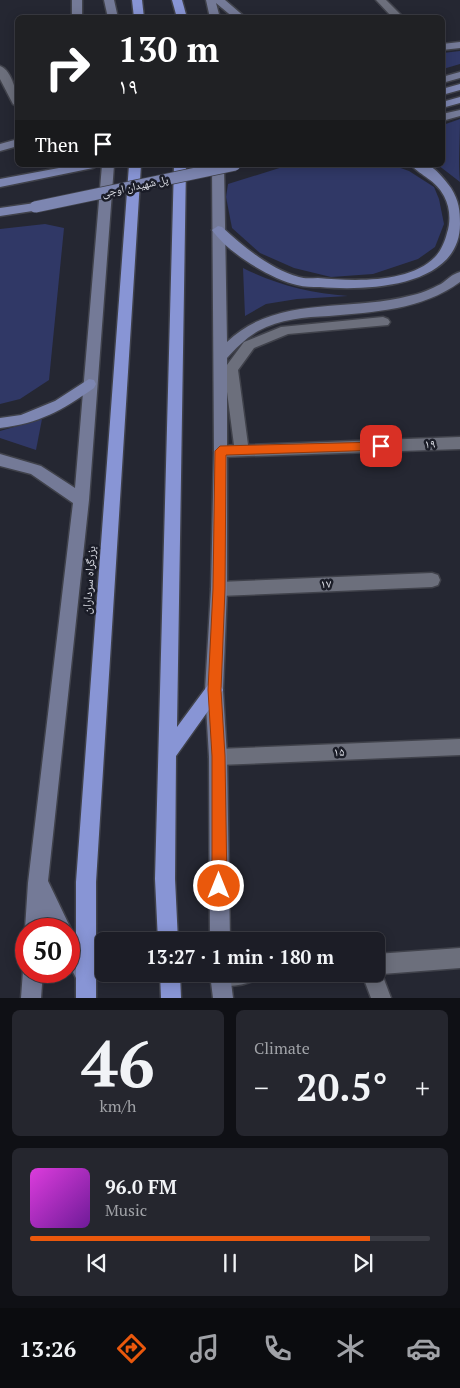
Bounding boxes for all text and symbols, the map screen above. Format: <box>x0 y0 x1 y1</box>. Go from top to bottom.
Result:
text: 130 m <box>118 26 219 72</box>
icon: right <box>35 35 100 100</box>
text: ۱۹ <box>118 71 138 100</box>
icon: arrive <box>89 130 117 158</box>
text: Then <box>35 132 79 157</box>
street label: پل شهیدان اوجی <box>100 172 170 200</box>
pin <box>360 425 402 467</box>
icon: arrive <box>367 432 395 460</box>
street label: ۱۹ <box>424 436 436 451</box>
street label: بزرگراه سرداران <box>79 545 99 615</box>
street label: ۱۷ <box>320 576 332 591</box>
street label: ۱۵ <box>333 744 345 759</box>
position arrow <box>192 859 244 911</box>
speed limit sign: 50 <box>15 918 80 983</box>
text: 13:27 · 1 min · 180 m <box>146 944 334 969</box>
text: 46 <box>81 1019 155 1106</box>
text: Climate <box>254 1037 310 1059</box>
text: 20.5° <box>296 1062 388 1112</box>
text: − <box>254 1069 269 1106</box>
text: + <box>415 1069 430 1106</box>
text: km/h <box>100 1095 136 1117</box>
text: 96.0 FM <box>105 1174 177 1199</box>
text: Music <box>105 1199 147 1221</box>
icon: previous <box>83 1249 111 1277</box>
icon: pause <box>216 1249 244 1277</box>
icon: next <box>349 1249 377 1277</box>
icon: directions <box>114 1331 149 1366</box>
icon: music <box>187 1331 222 1366</box>
icon: phone <box>260 1331 295 1366</box>
icon: climate <box>333 1331 368 1366</box>
icon: car <box>406 1331 441 1366</box>
text: 13:26 <box>19 1334 76 1363</box>

